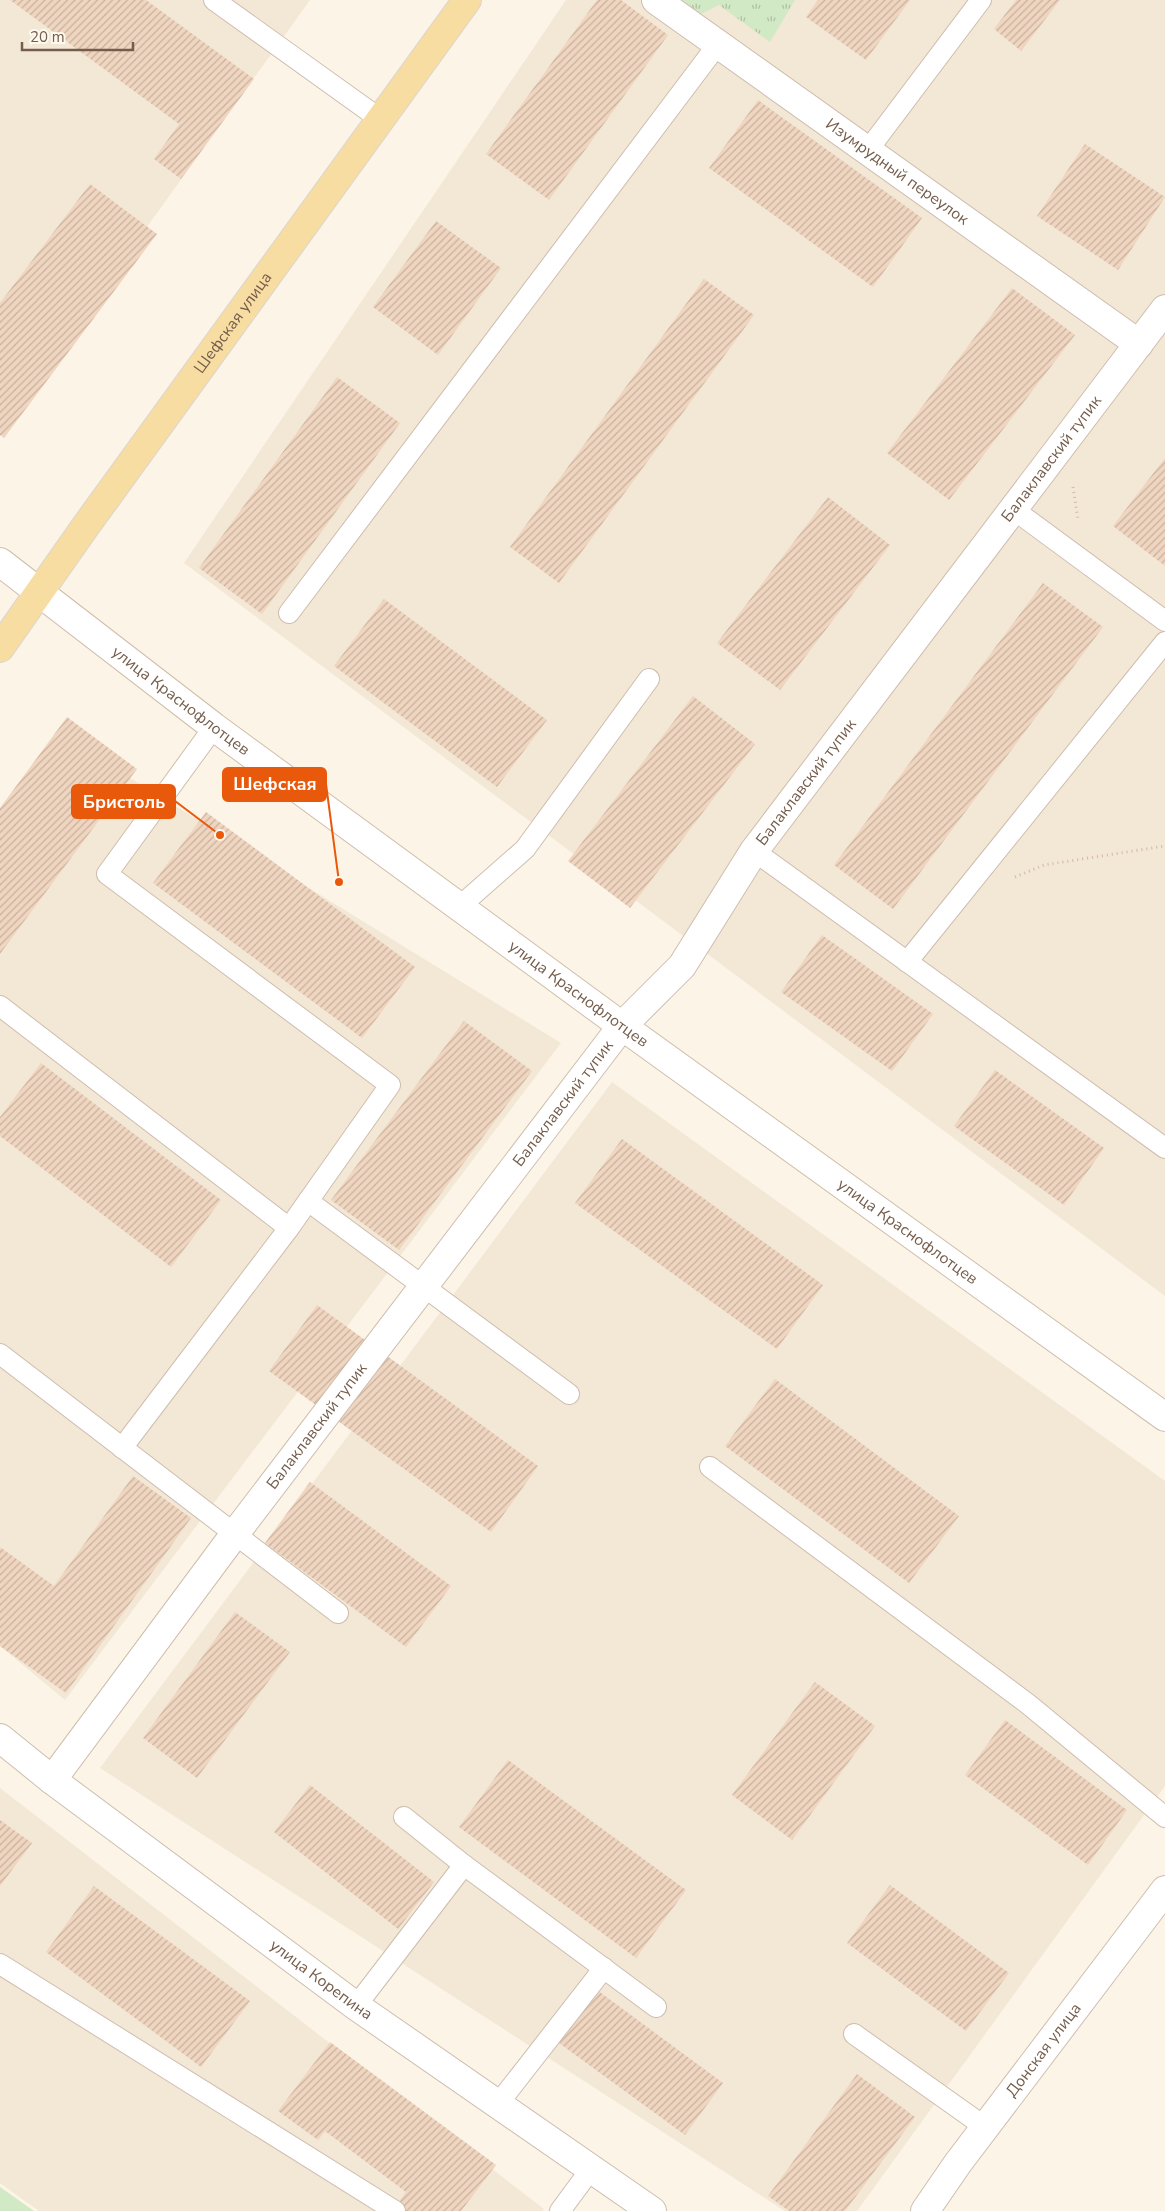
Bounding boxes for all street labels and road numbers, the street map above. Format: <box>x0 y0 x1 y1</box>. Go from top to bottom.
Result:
street label: Изумрудный переулок <box>821 113 974 231</box>
street label: Шефская улица <box>189 268 277 378</box>
street label: Балаклавский тупик <box>996 391 1107 527</box>
street label: улица Краснофлотцев <box>107 641 255 761</box>
street label: Балаклавский тупик <box>751 714 862 850</box>
street label: улица Краснофлотцев <box>504 935 653 1053</box>
street label: Балаклавский тупик <box>508 1035 619 1171</box>
street label: улица Краснофлотцев <box>833 1174 983 1290</box>
street label: Балаклавский тупик <box>262 1358 373 1494</box>
street label: улица Корепина <box>265 1934 377 2025</box>
street label: Донская улица <box>1001 1998 1087 2102</box>

